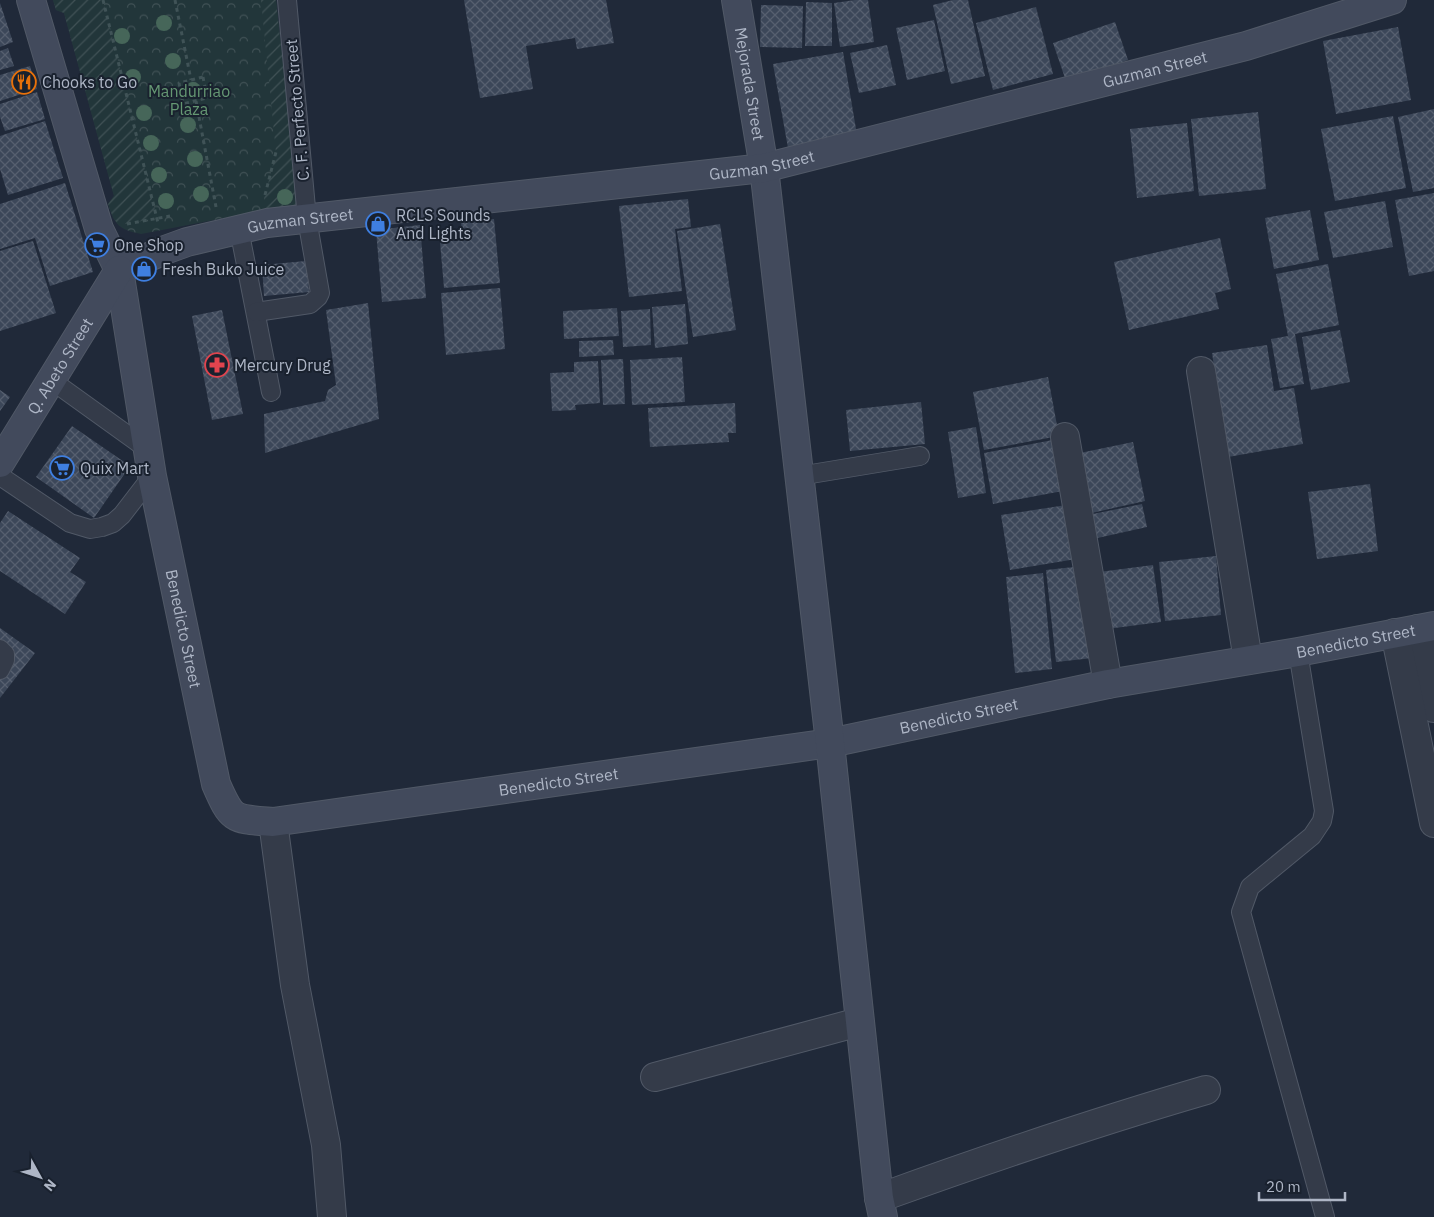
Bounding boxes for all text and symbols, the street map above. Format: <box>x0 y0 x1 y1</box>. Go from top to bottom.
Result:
street label: Mejorada Street <box>731 26 769 142</box>
street label: C. F. Perfecto Street <box>281 38 313 182</box>
street label: Guzman Street <box>1101 46 1209 92</box>
restaurant icon: Chooks to Go <box>11 69 37 95</box>
place label: Chooks to Go <box>42 72 137 92</box>
park label: Mandurriao Plaza <box>148 81 230 119</box>
street label: Guzman Street <box>708 146 817 184</box>
street label: Guzman Street <box>245 204 354 237</box>
place label: RCLS Sounds And Lights <box>396 205 491 243</box>
shop icon: RCLS Sounds And Lights <box>365 211 391 237</box>
supermarket icon: One Shop <box>84 232 110 258</box>
place label: One Shop <box>114 235 184 255</box>
shop icon: Fresh Buko Juice <box>131 256 157 282</box>
place label: Fresh Buko Juice <box>162 259 284 279</box>
street label: Q. Abeto Street <box>23 314 97 418</box>
pharmacy icon: Mercury Drug <box>204 352 230 378</box>
place label: Mercury Drug <box>234 355 331 375</box>
supermarket icon: Quix Mart <box>49 455 75 481</box>
place label: Quix Mart <box>80 458 149 478</box>
street label: Benedicto Street <box>162 567 206 690</box>
street label: Benedicto Street <box>1295 620 1417 662</box>
street label: Benedicto Street <box>898 693 1020 738</box>
street label: Benedicto Street <box>497 763 620 800</box>
north arrow <box>15 1152 65 1202</box>
scale bar <box>1259 1170 1345 1202</box>
text: N <box>40 1176 60 1195</box>
text: 20 m <box>1266 1177 1301 1196</box>

